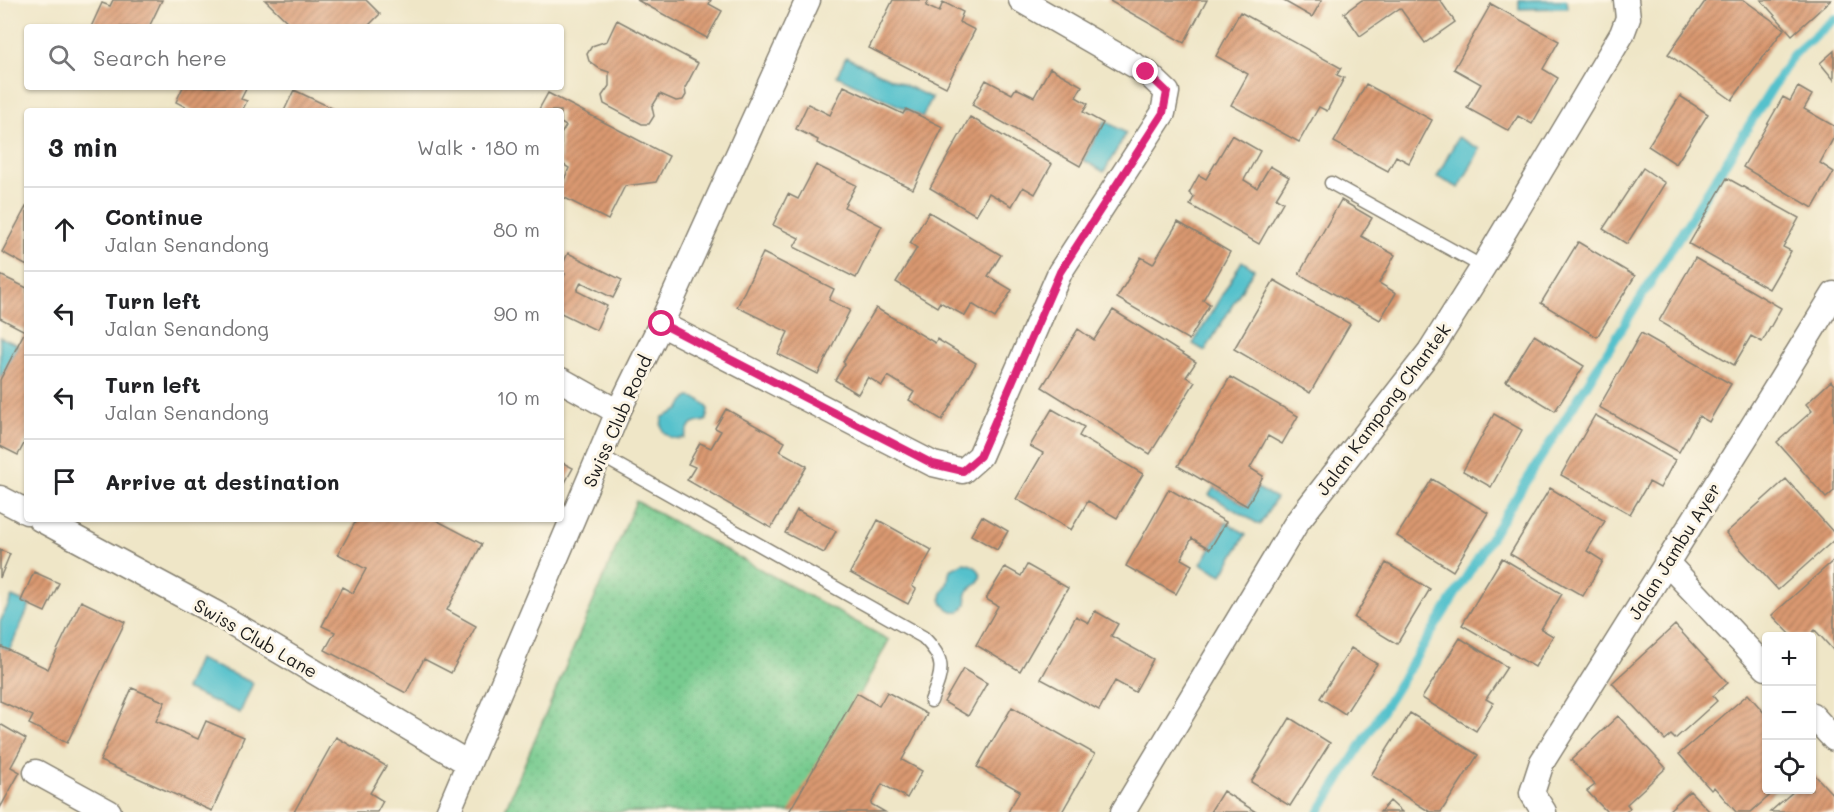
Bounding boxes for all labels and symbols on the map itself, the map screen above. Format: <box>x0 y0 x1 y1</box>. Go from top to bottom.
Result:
route end <box>1132 58 1158 84</box>
route start <box>648 310 674 336</box>
street label: Jalan Kampong Chantek <box>1310 318 1456 500</box>
street label: Swiss Club Road <box>577 351 657 491</box>
street label: Jalan Jambu Ayer <box>1622 478 1726 624</box>
street label: Swiss Club Lane <box>190 593 322 683</box>

